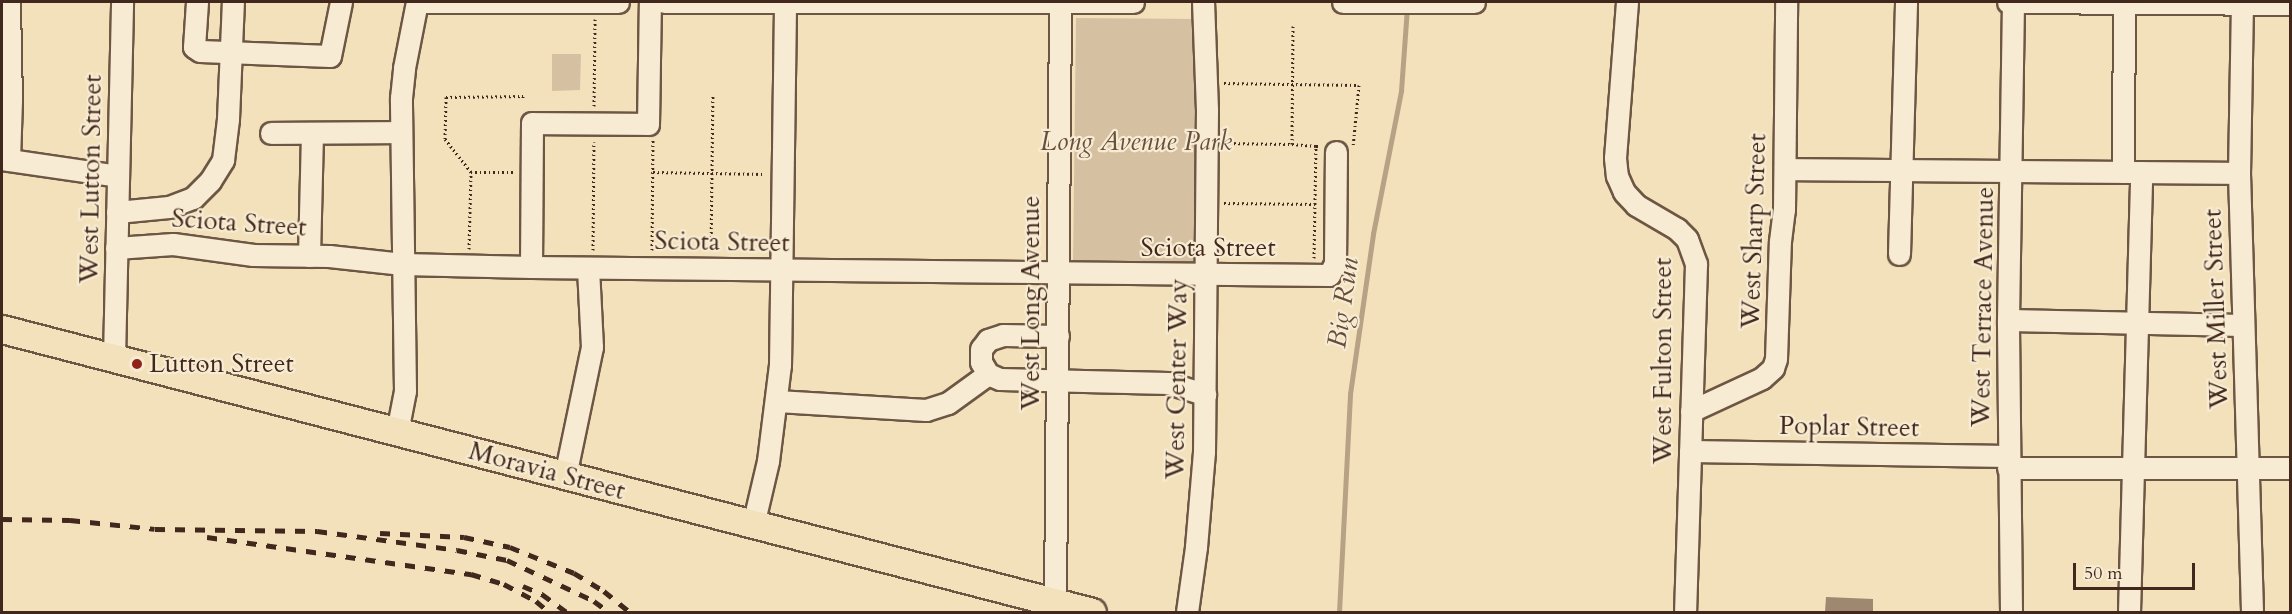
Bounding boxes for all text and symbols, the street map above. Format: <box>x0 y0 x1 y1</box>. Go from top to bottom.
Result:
street label: West Lutton Street <box>74 74 108 284</box>
park label: Long Avenue Park <box>1040 126 1232 158</box>
street label: West Sharp Street <box>1735 133 1773 329</box>
street label: West Terrace Avenue <box>1965 187 2001 427</box>
street label: West Long Avenue <box>1015 196 1047 410</box>
street label: Sciota Street <box>170 203 308 243</box>
street label: West Miller Street <box>2197 208 2235 410</box>
street label: Sciota Street <box>654 225 790 259</box>
street label: Sciota Street <box>1140 232 1276 264</box>
water label: Big Run <box>1321 256 1365 350</box>
street label: West Fulton Street <box>1647 258 1679 464</box>
street label: West Center Way <box>1160 278 1194 480</box>
place label: Lutton Street <box>149 348 294 380</box>
marker: Lutton Street <box>130 357 144 371</box>
street label: Poplar Street <box>1779 410 1919 444</box>
street label: Moravia Street <box>465 435 629 507</box>
scale bar <box>2076 551 2198 589</box>
text: 50 m <box>2084 561 2123 586</box>

